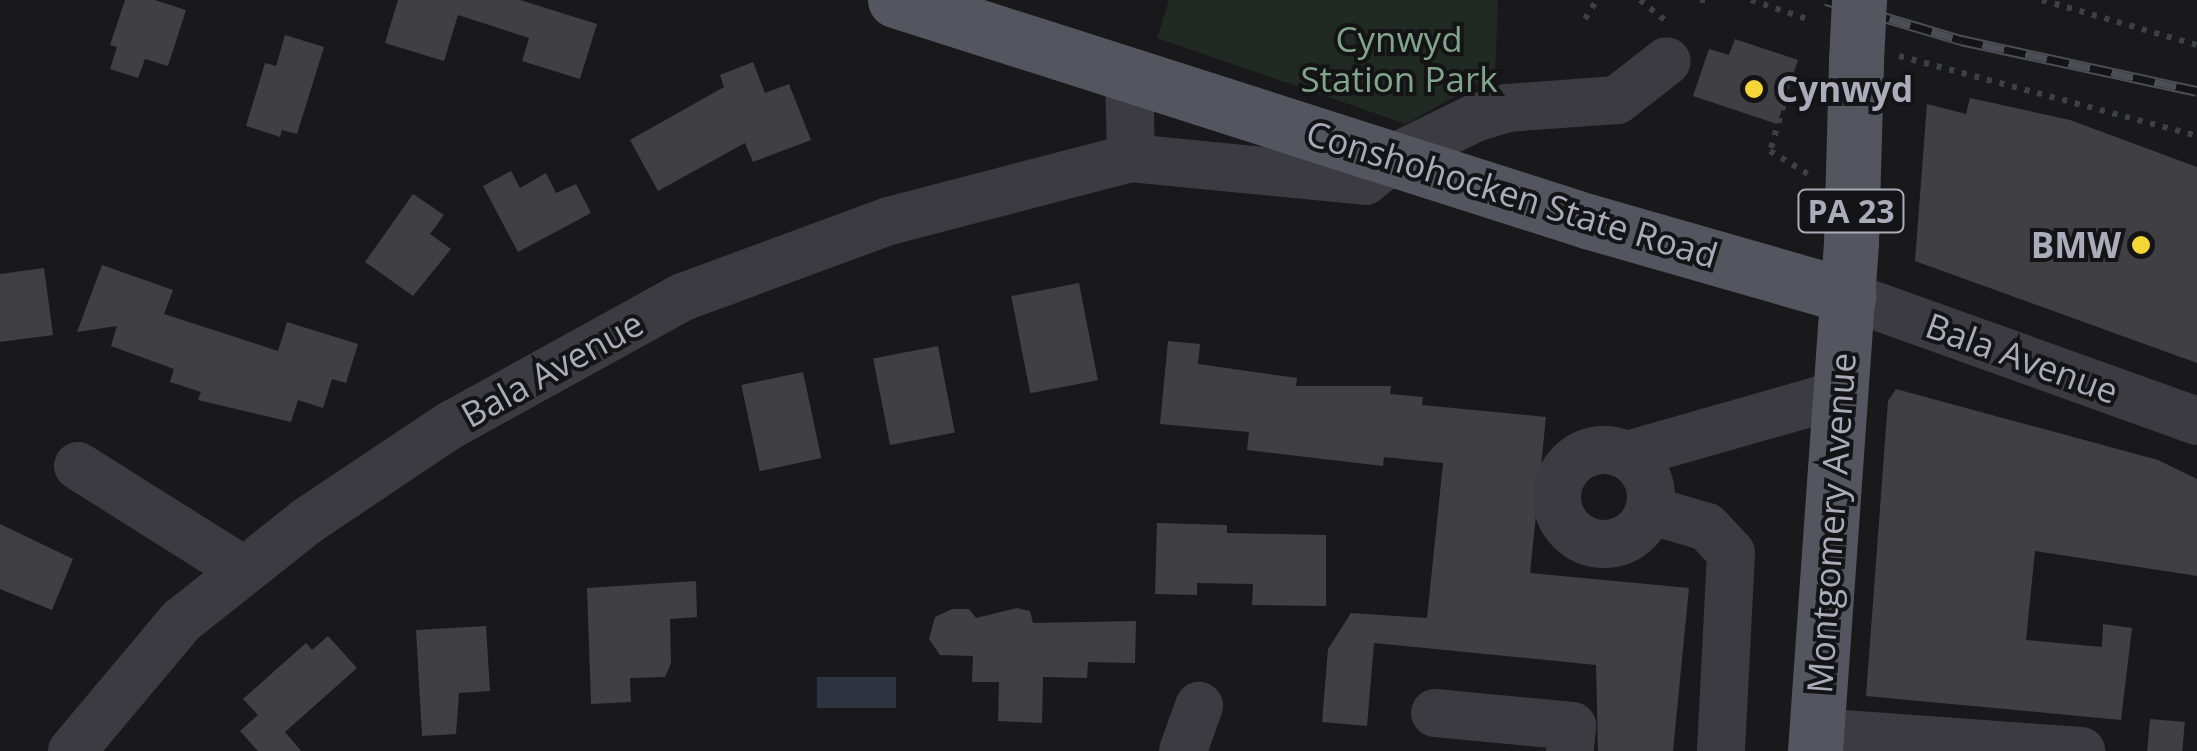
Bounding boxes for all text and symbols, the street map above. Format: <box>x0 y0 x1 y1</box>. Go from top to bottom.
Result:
park label: Cynwyd Station Park <box>1300 18 1498 100</box>
place label: Cynwyd <box>1776 68 1913 110</box>
marker: Cynwyd <box>1741 76 1767 102</box>
street label: Conshohocken State Road <box>1301 111 1723 277</box>
road number: PA 23 <box>1796 184 1906 238</box>
place label: BMW <box>2031 224 2121 266</box>
marker: BMW <box>2130 234 2152 256</box>
street label: Bala Avenue <box>454 302 650 436</box>
street label: Bala Avenue <box>1920 304 2124 412</box>
street label: Montgomery Avenue <box>1798 351 1864 695</box>

